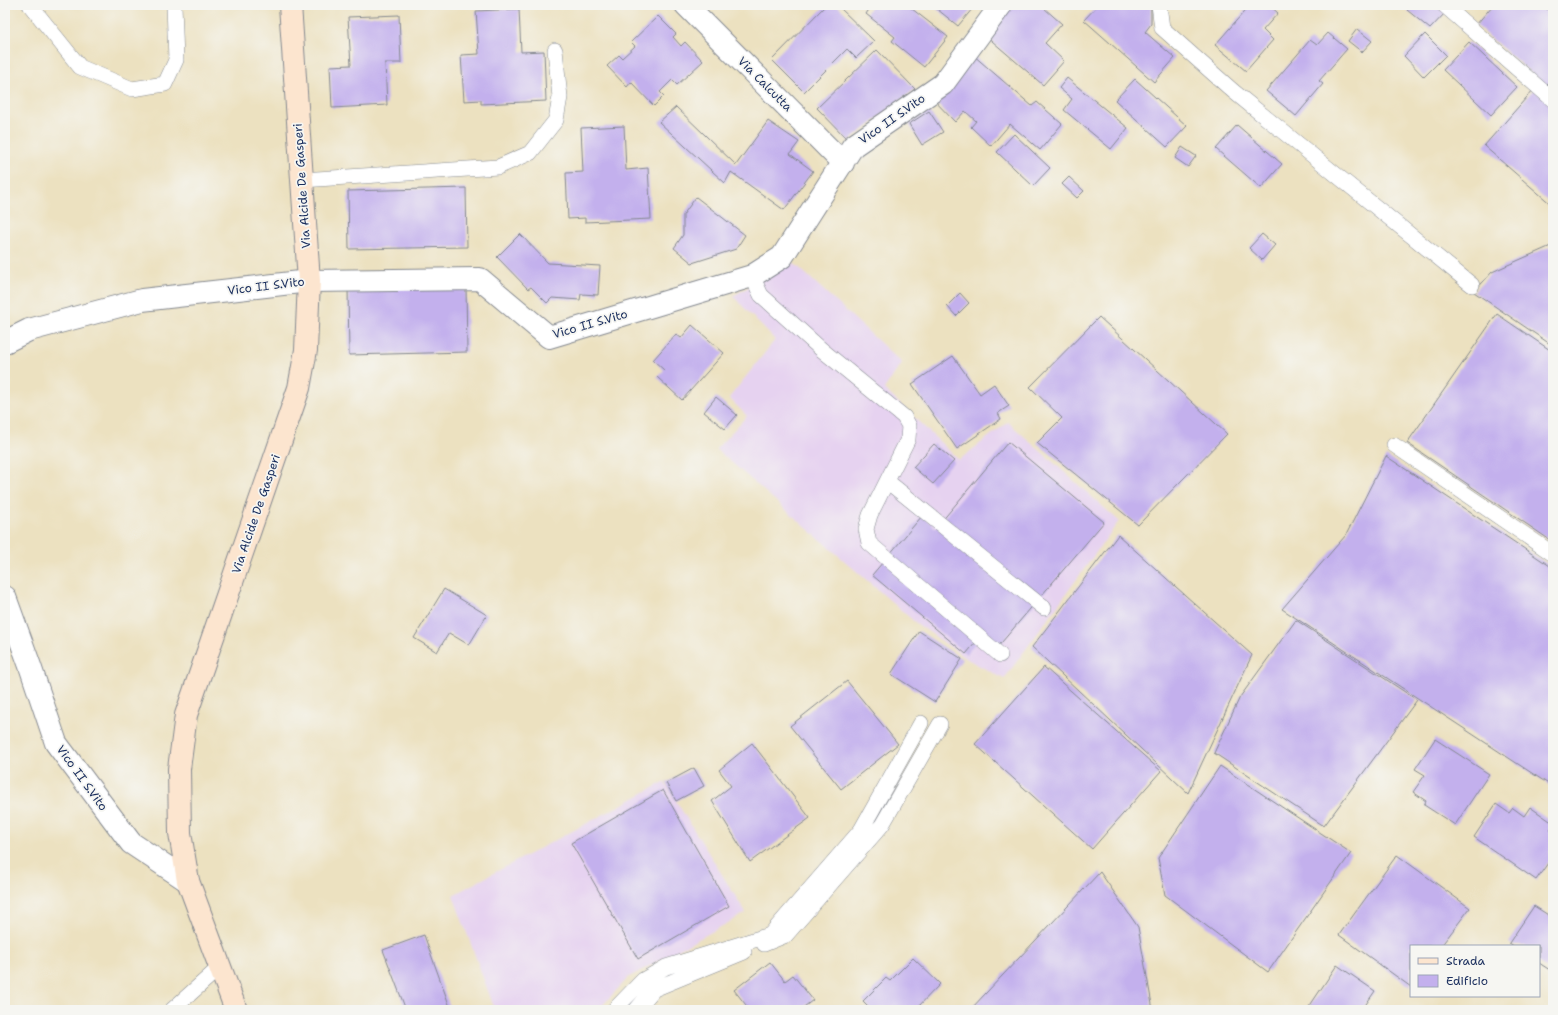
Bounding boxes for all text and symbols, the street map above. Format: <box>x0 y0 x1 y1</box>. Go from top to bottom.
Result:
street label: Via Calcutta <box>734 53 796 115</box>
street label: Vico II S.Vito <box>856 90 928 148</box>
street label: Via Alcide De Gasperi <box>290 123 314 249</box>
street label: Vico II S.Vito <box>227 273 305 299</box>
street label: Vico II S.Vito <box>551 306 629 342</box>
street label: Via Alcide De Gasperi <box>228 452 284 576</box>
street label: Vico II S.Vito <box>53 742 111 814</box>
legend <box>1410 945 1540 997</box>
text: Strada <box>1446 953 1486 969</box>
text: Edificio <box>1446 973 1488 989</box>

